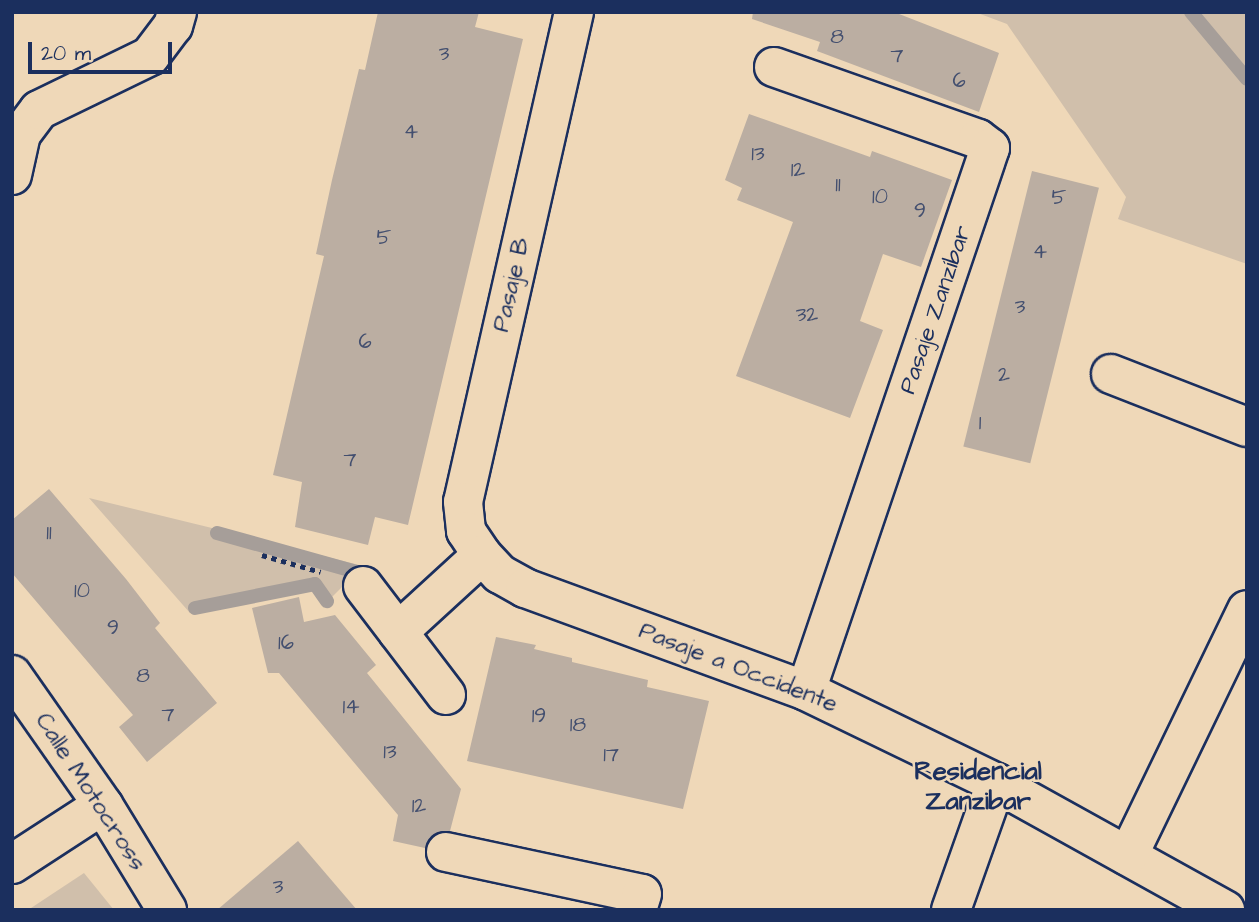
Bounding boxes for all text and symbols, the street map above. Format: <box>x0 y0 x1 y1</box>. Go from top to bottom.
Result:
house number: 8 <box>830 24 844 50</box>
scale bar <box>32 28 175 72</box>
text: 20 m <box>41 39 91 68</box>
house number: 3 <box>439 41 449 67</box>
house number: 7 <box>891 43 903 69</box>
house number: 6 <box>952 68 966 94</box>
house number: 4 <box>404 119 418 145</box>
house number: 13 <box>751 141 765 167</box>
house number: 12 <box>791 157 805 183</box>
house number: 11 <box>835 172 841 198</box>
house number: 10 <box>872 184 888 210</box>
house number: 5 <box>1052 185 1066 211</box>
house number: 9 <box>914 198 926 224</box>
street label: Pasaje Zanzíbar <box>894 222 978 398</box>
house number: 5 <box>377 225 391 251</box>
street label: Pasaje B <box>487 235 537 335</box>
house number: 4 <box>1033 239 1047 265</box>
house number: 3 <box>1015 294 1025 320</box>
house number: 32 <box>796 302 818 328</box>
house number: 6 <box>358 329 372 355</box>
house number: 2 <box>998 362 1010 388</box>
house number: 1 <box>979 410 981 436</box>
house number: 7 <box>344 447 356 473</box>
house number: 11 <box>46 520 52 546</box>
house number: 10 <box>74 578 90 604</box>
house number: 9 <box>107 615 119 641</box>
street label: Pasaje a Occidente <box>635 617 841 719</box>
house number: 16 <box>278 630 294 656</box>
house number: 8 <box>136 663 150 689</box>
house number: 14 <box>343 694 359 720</box>
house number: 7 <box>162 702 174 728</box>
house number: 19 <box>532 703 546 729</box>
street label: Calle Motocross <box>28 708 152 876</box>
house number: 18 <box>570 712 586 738</box>
house number: 13 <box>383 739 397 765</box>
house number: 17 <box>603 742 619 768</box>
district label: Residencial Zanzibar <box>914 756 1042 818</box>
house number: 12 <box>412 793 426 819</box>
house number: 3 <box>273 874 283 900</box>

